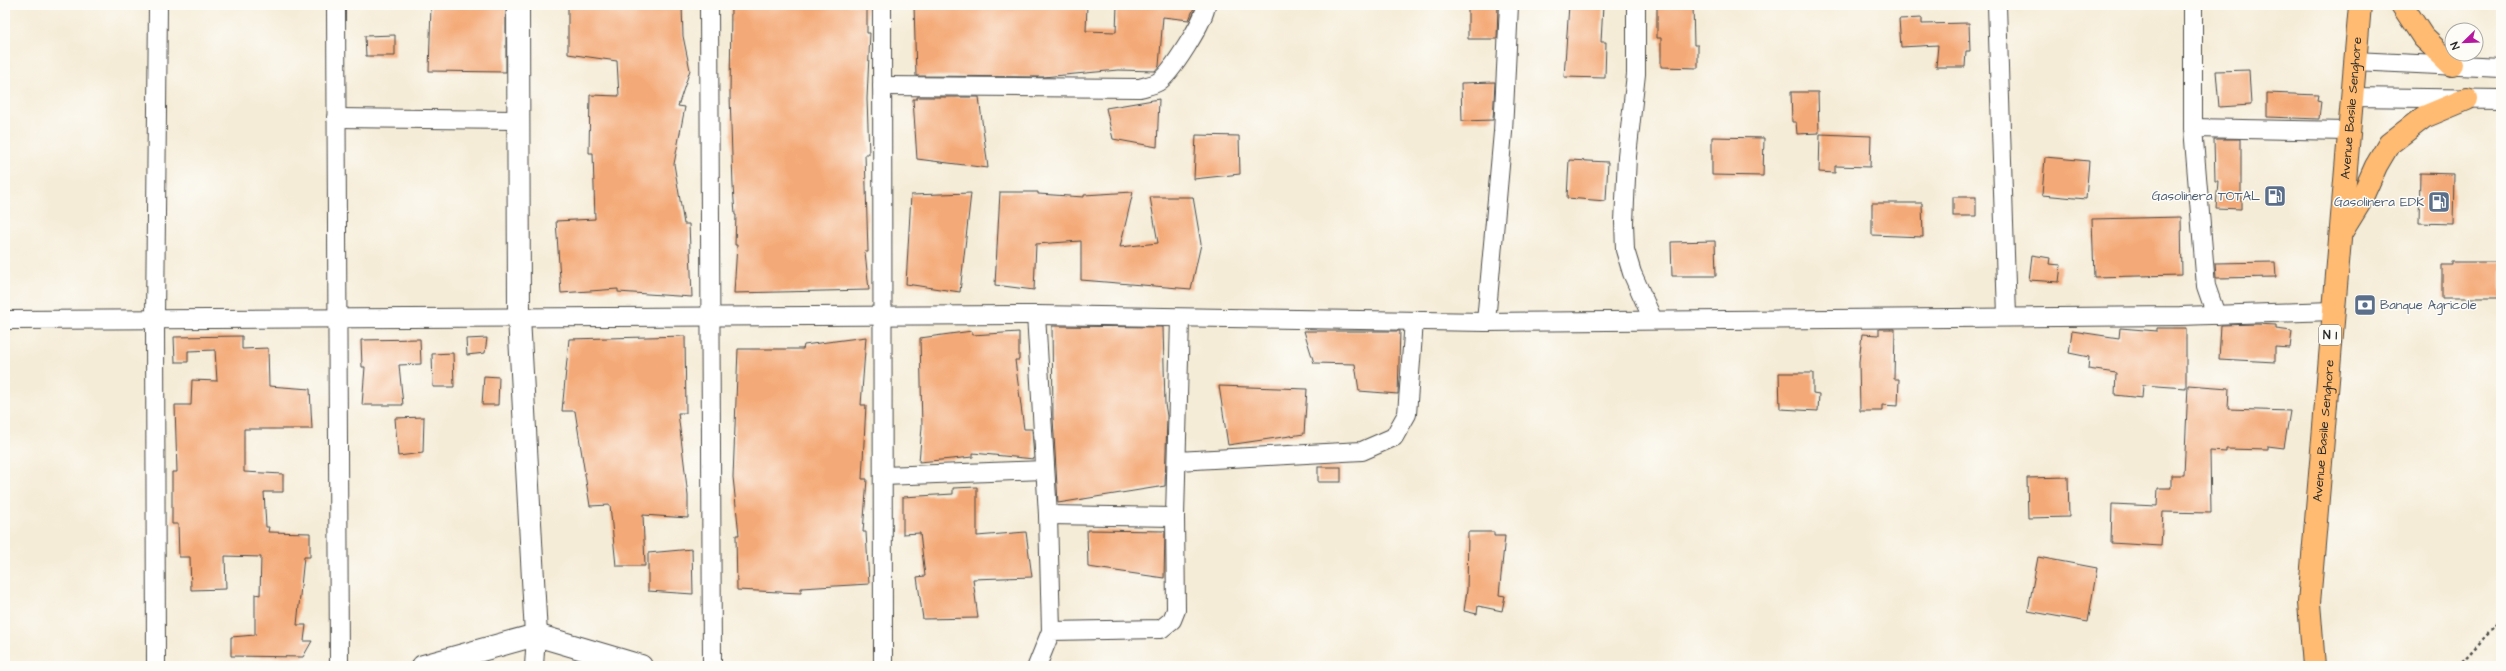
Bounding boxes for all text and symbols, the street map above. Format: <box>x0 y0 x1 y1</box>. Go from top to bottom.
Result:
north arrow <box>2444 22 2484 62</box>
street label: Avenue Basile Senghore <box>2336 36 2366 180</box>
text: N <box>2447 40 2464 52</box>
fuel station icon: Gasolinera TOTAL <box>2262 183 2288 209</box>
place label: Gasolinera TOTAL <box>2152 187 2260 205</box>
fuel station icon: Gasolinera EDK <box>2426 189 2452 215</box>
place label: Gasolinera EDK <box>2334 193 2424 211</box>
bank icon: Banque Agricole <box>2352 292 2378 318</box>
place label: Banque Agricole <box>2380 296 2477 315</box>
road number: N 1 <box>2319 325 2341 345</box>
street label: Avenue Basile Senghore <box>2309 359 2339 503</box>

